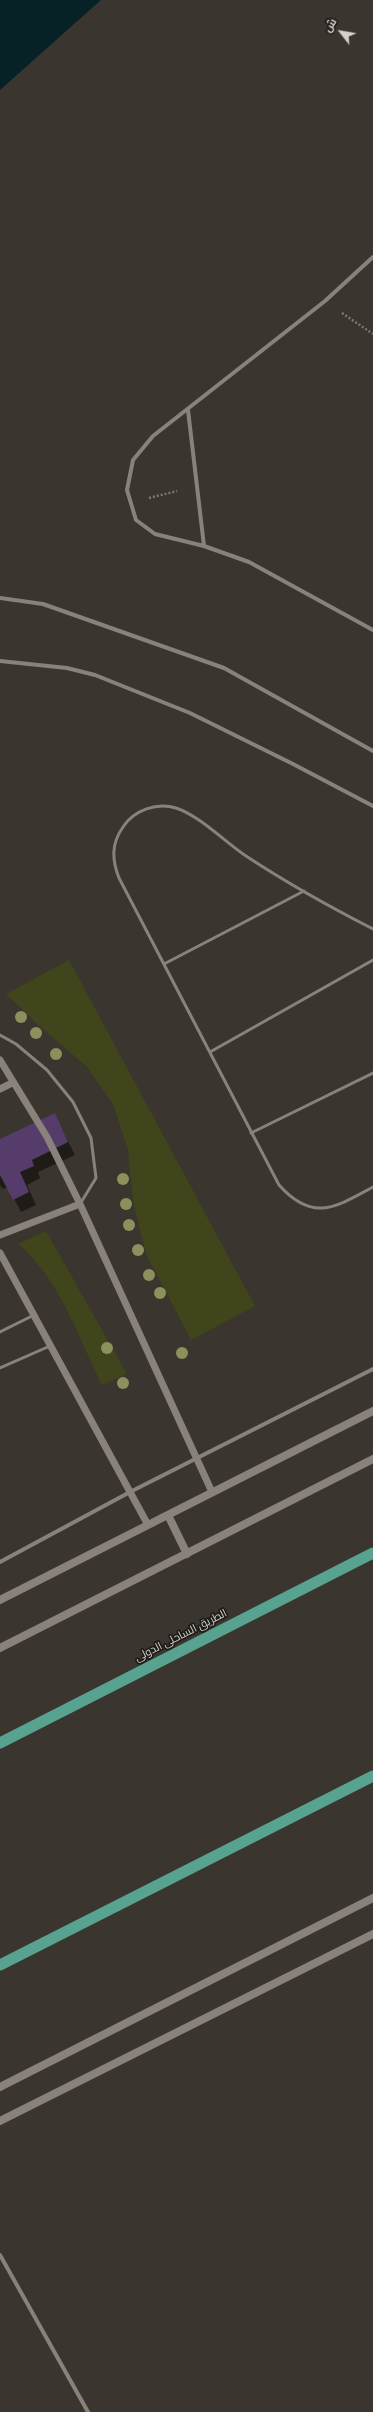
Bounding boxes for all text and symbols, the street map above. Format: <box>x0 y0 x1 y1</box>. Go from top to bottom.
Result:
north arrow <box>321 12 361 52</box>
text: ش <box>321 16 339 35</box>
street label: الطريق الساحلى الدولى <box>133 1607 229 1665</box>

